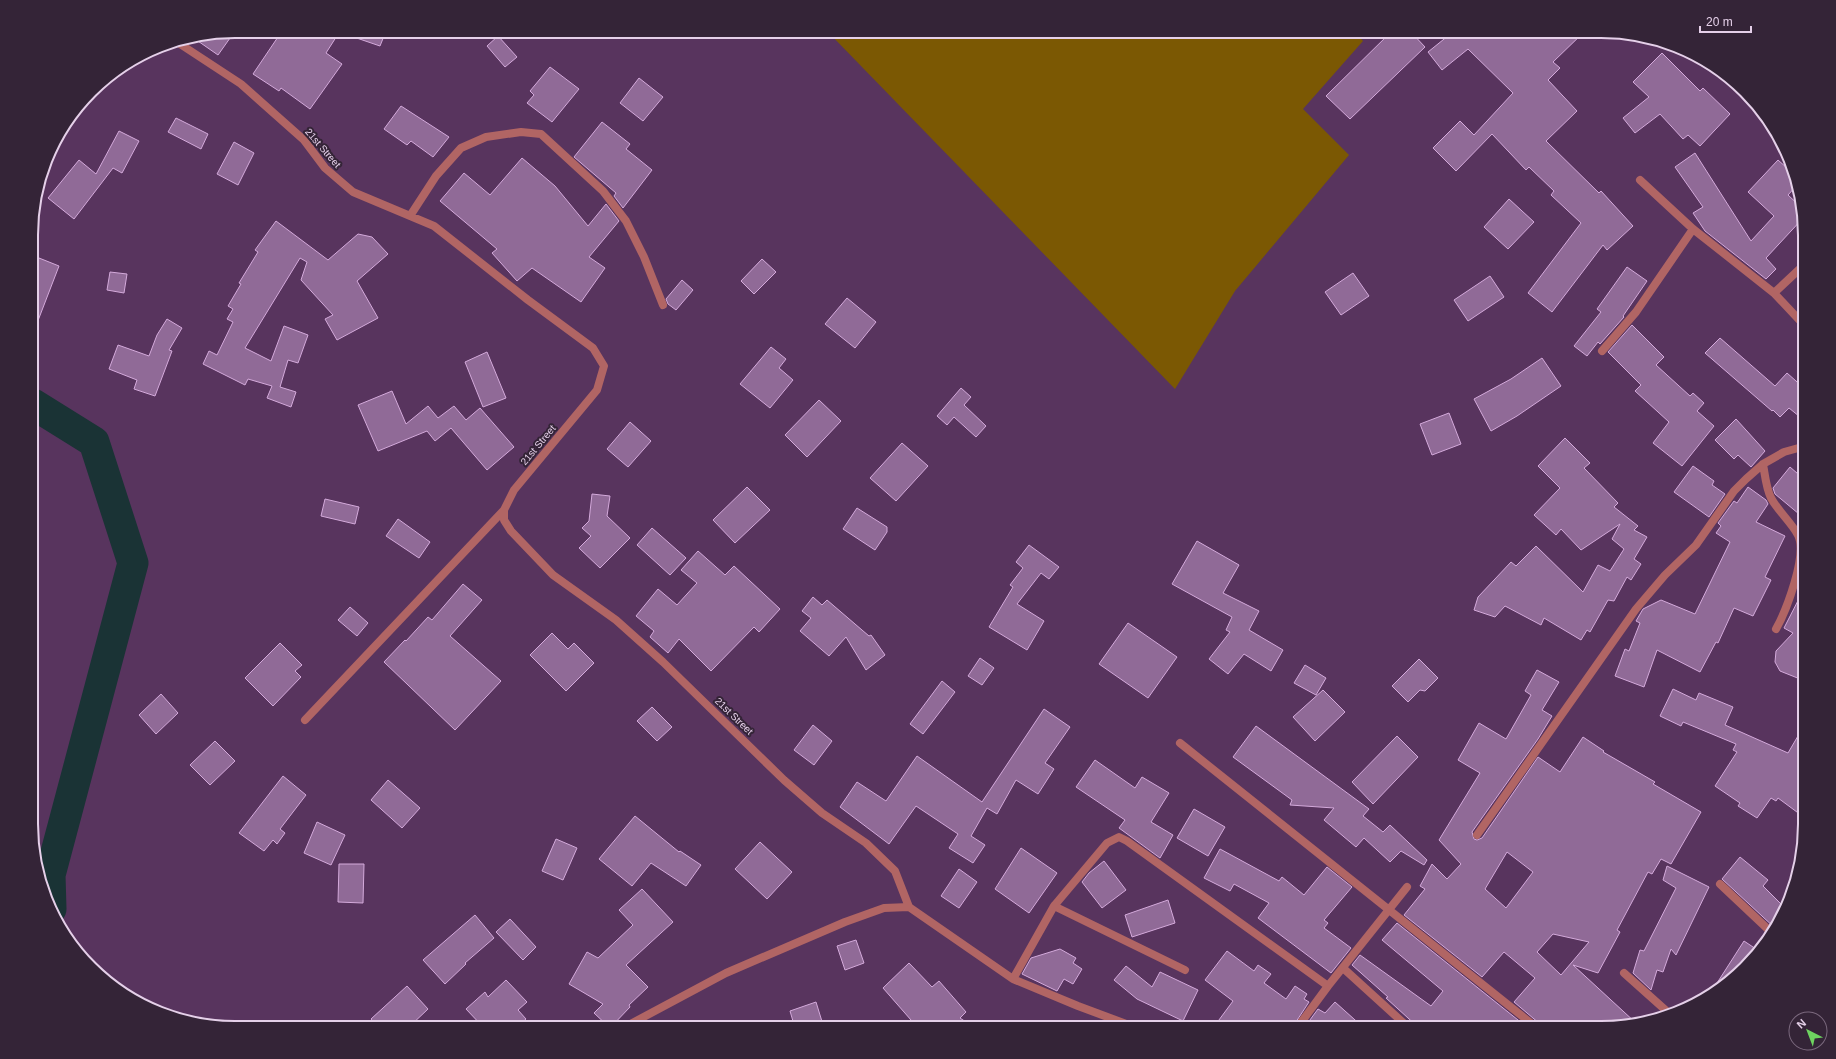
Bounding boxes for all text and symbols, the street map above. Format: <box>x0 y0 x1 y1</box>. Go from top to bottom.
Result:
scale bar <box>1700 8 1751 34</box>
text: 20 m <box>1706 15 1733 29</box>
street label: 21st Street <box>303 126 343 170</box>
street label: 21st Street <box>518 423 558 467</box>
street label: 21st Street <box>713 695 755 737</box>
north arrow <box>1788 1011 1828 1051</box>
text: N <box>1794 1016 1808 1031</box>

